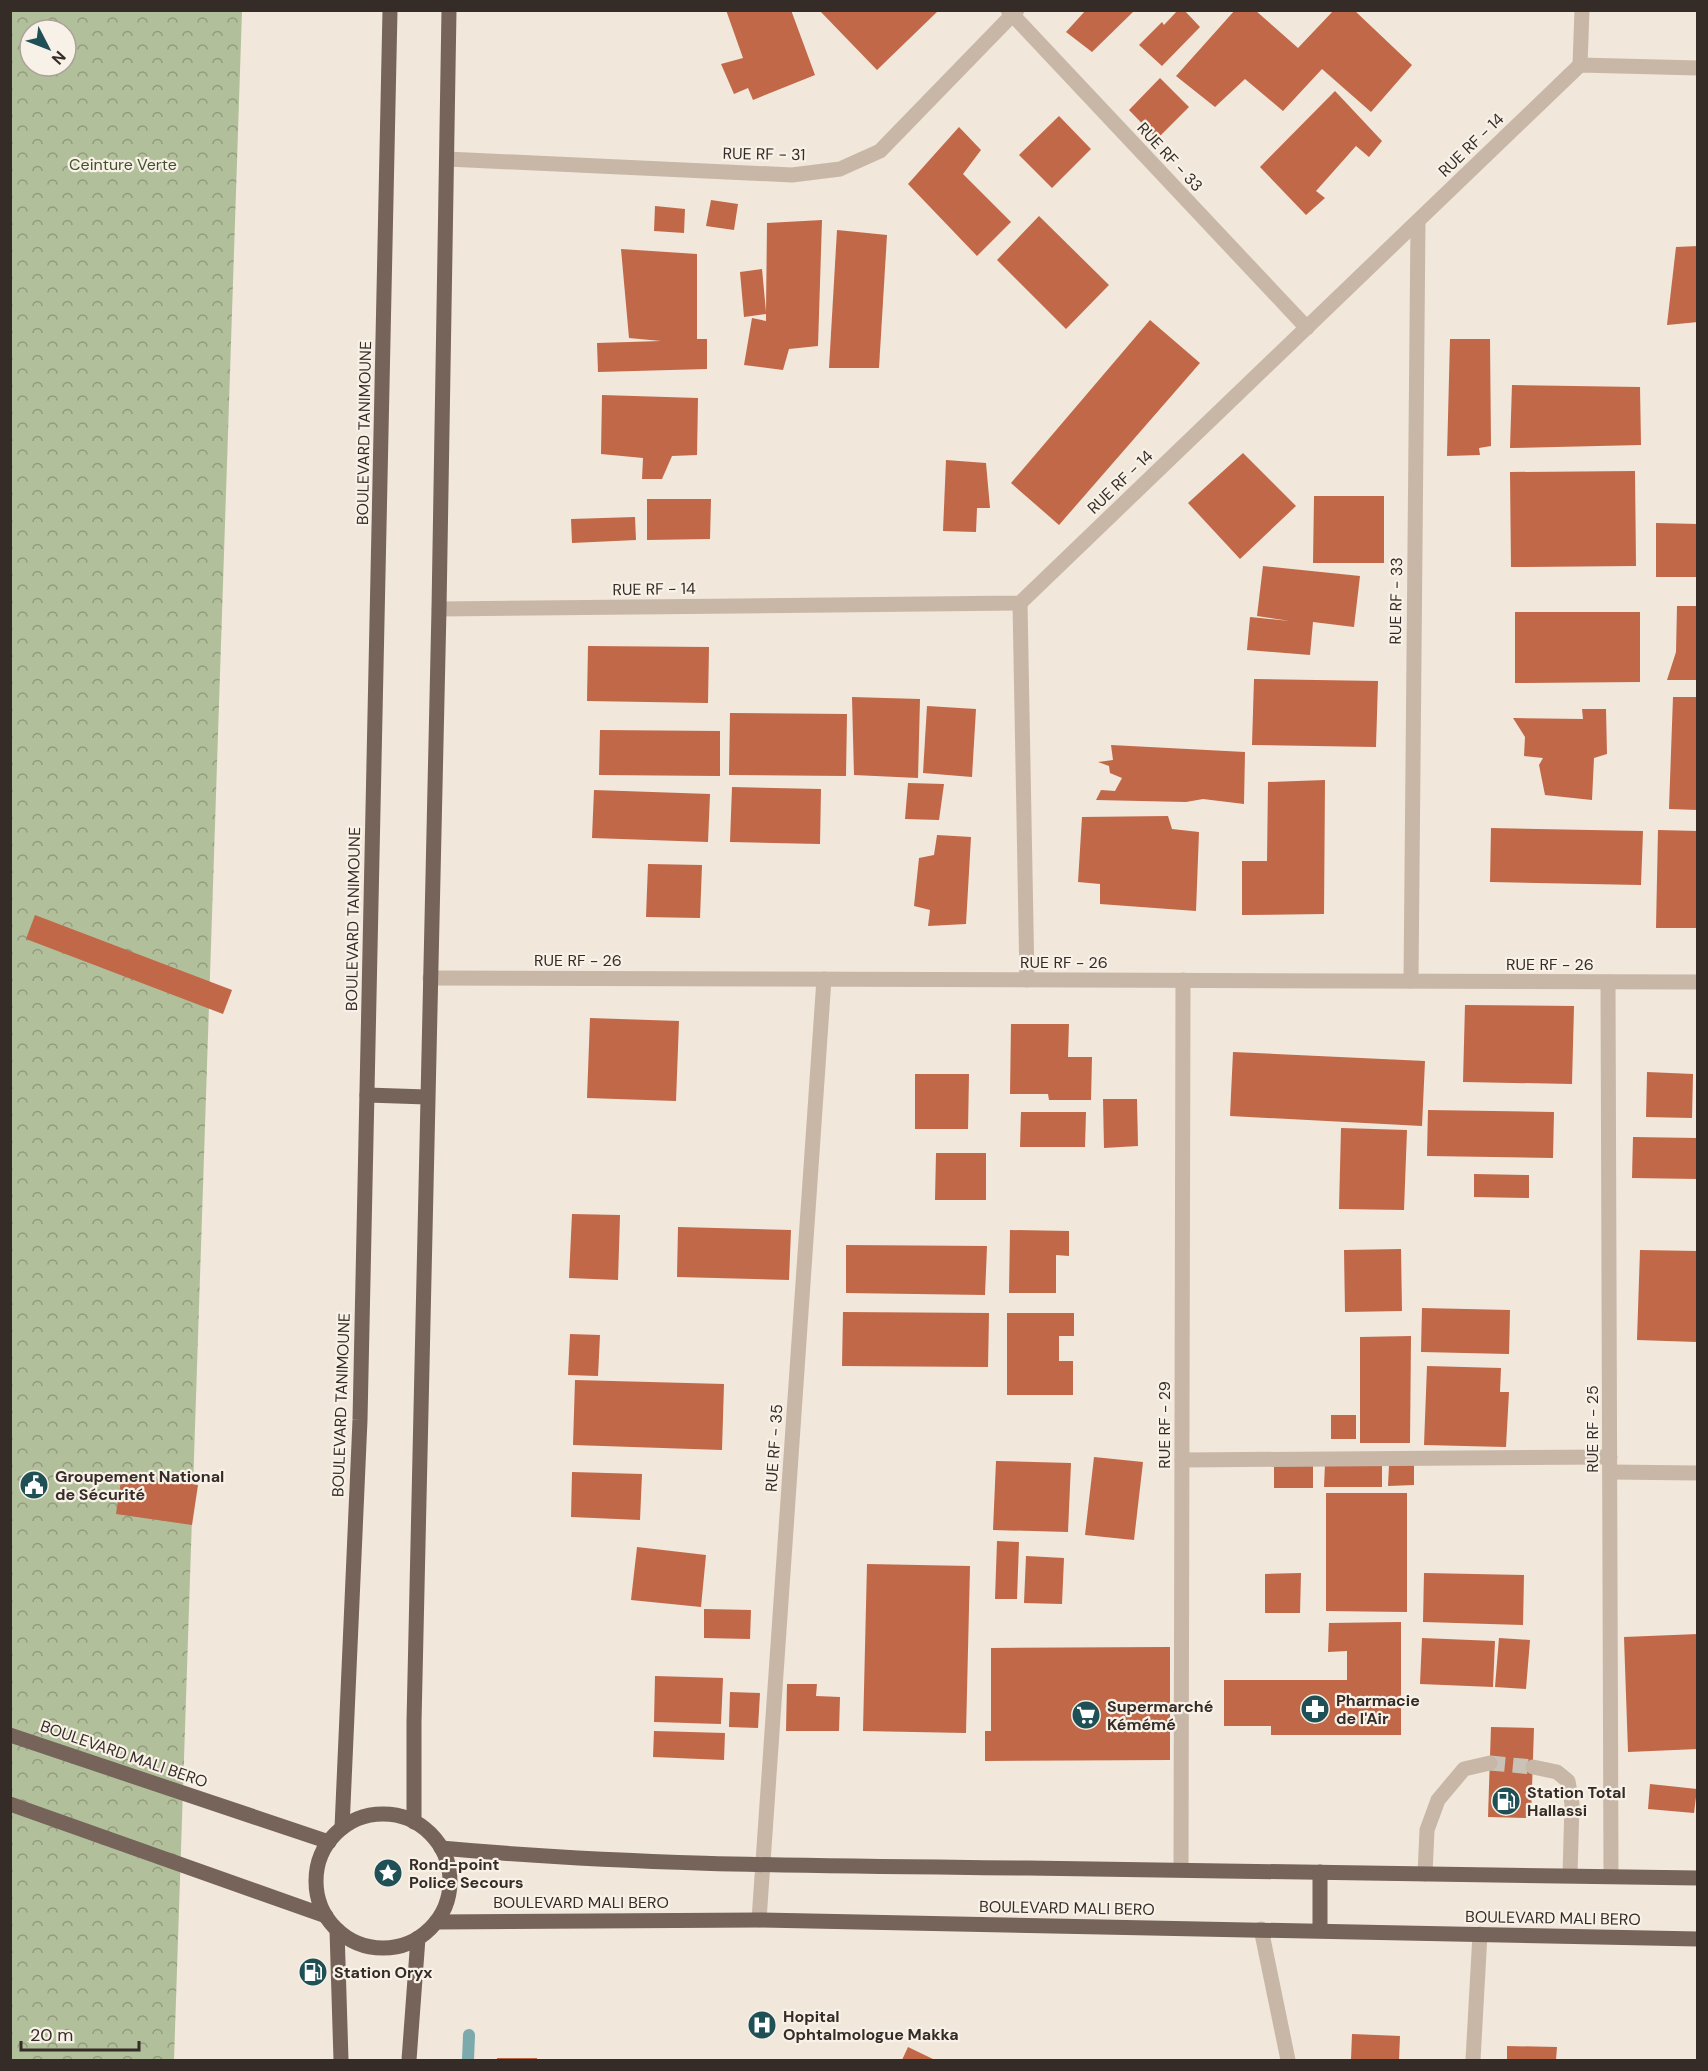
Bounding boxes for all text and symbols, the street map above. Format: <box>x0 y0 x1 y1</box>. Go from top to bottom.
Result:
north arrow <box>18 18 78 78</box>
text: N <box>47 46 70 69</box>
street label: RUE RF - 14 <box>1434 108 1508 181</box>
street label: RUE RF - 33 <box>1133 118 1207 196</box>
street label: RUE RF - 31 <box>722 143 806 165</box>
park label: Ceinture Verte <box>69 154 177 175</box>
street label: BOULEVARD TANIMOUNE <box>352 341 376 525</box>
street label: RUE RF - 14 <box>1083 445 1157 518</box>
street label: RUE RF - 33 <box>1385 557 1407 645</box>
street label: RUE RF - 14 <box>612 578 696 600</box>
street label: BOULEVARD TANIMOUNE <box>341 827 365 1011</box>
street label: RUE RF - 26 <box>534 950 622 971</box>
street label: RUE RF - 26 <box>1020 952 1108 973</box>
street label: RUE RF - 26 <box>1506 954 1594 975</box>
street label: BOULEVARD TANIMOUNE <box>327 1313 355 1497</box>
street label: RUE RF - 29 <box>1154 1381 1175 1469</box>
street label: RUE RF - 25 <box>1582 1385 1603 1473</box>
street label: RUE RF - 35 <box>760 1404 788 1492</box>
place label: Groupement National de Sécurité <box>55 1466 224 1505</box>
public building icon: Groupement National de Sécurité <box>18 1469 50 1501</box>
place label: Pharmacie de l'Air <box>1336 1690 1420 1729</box>
pharmacy icon: Pharmacie de l'Air <box>1299 1693 1331 1725</box>
place label: Supermarché Kémémé <box>1107 1696 1213 1735</box>
supermarket icon: Supermarché Kémémé <box>1070 1699 1102 1731</box>
street label: BOULEVARD MALI BERO <box>38 1715 210 1793</box>
place label: Station Total Hallassi <box>1527 1782 1626 1821</box>
fuel station icon: Station Total Hallassi <box>1490 1785 1522 1817</box>
place label: Rond-point Police Secours <box>409 1854 524 1893</box>
place icon: Rond-point Police Secours <box>372 1857 404 1889</box>
street label: BOULEVARD MALI BERO <box>493 1892 669 1913</box>
street label: BOULEVARD MALI BERO <box>979 1896 1155 1920</box>
street label: BOULEVARD MALI BERO <box>1465 1906 1641 1930</box>
fuel station icon: Station Oryx <box>297 1956 329 1988</box>
place label: Station Oryx <box>334 1962 432 1983</box>
place label: Hopital Ophtalmologue Makka <box>783 2006 959 2045</box>
hospital icon: Hopital Ophtalmologue Makka <box>746 2009 778 2041</box>
scale bar <box>21 2014 140 2052</box>
text: 20 m <box>30 2023 73 2047</box>

